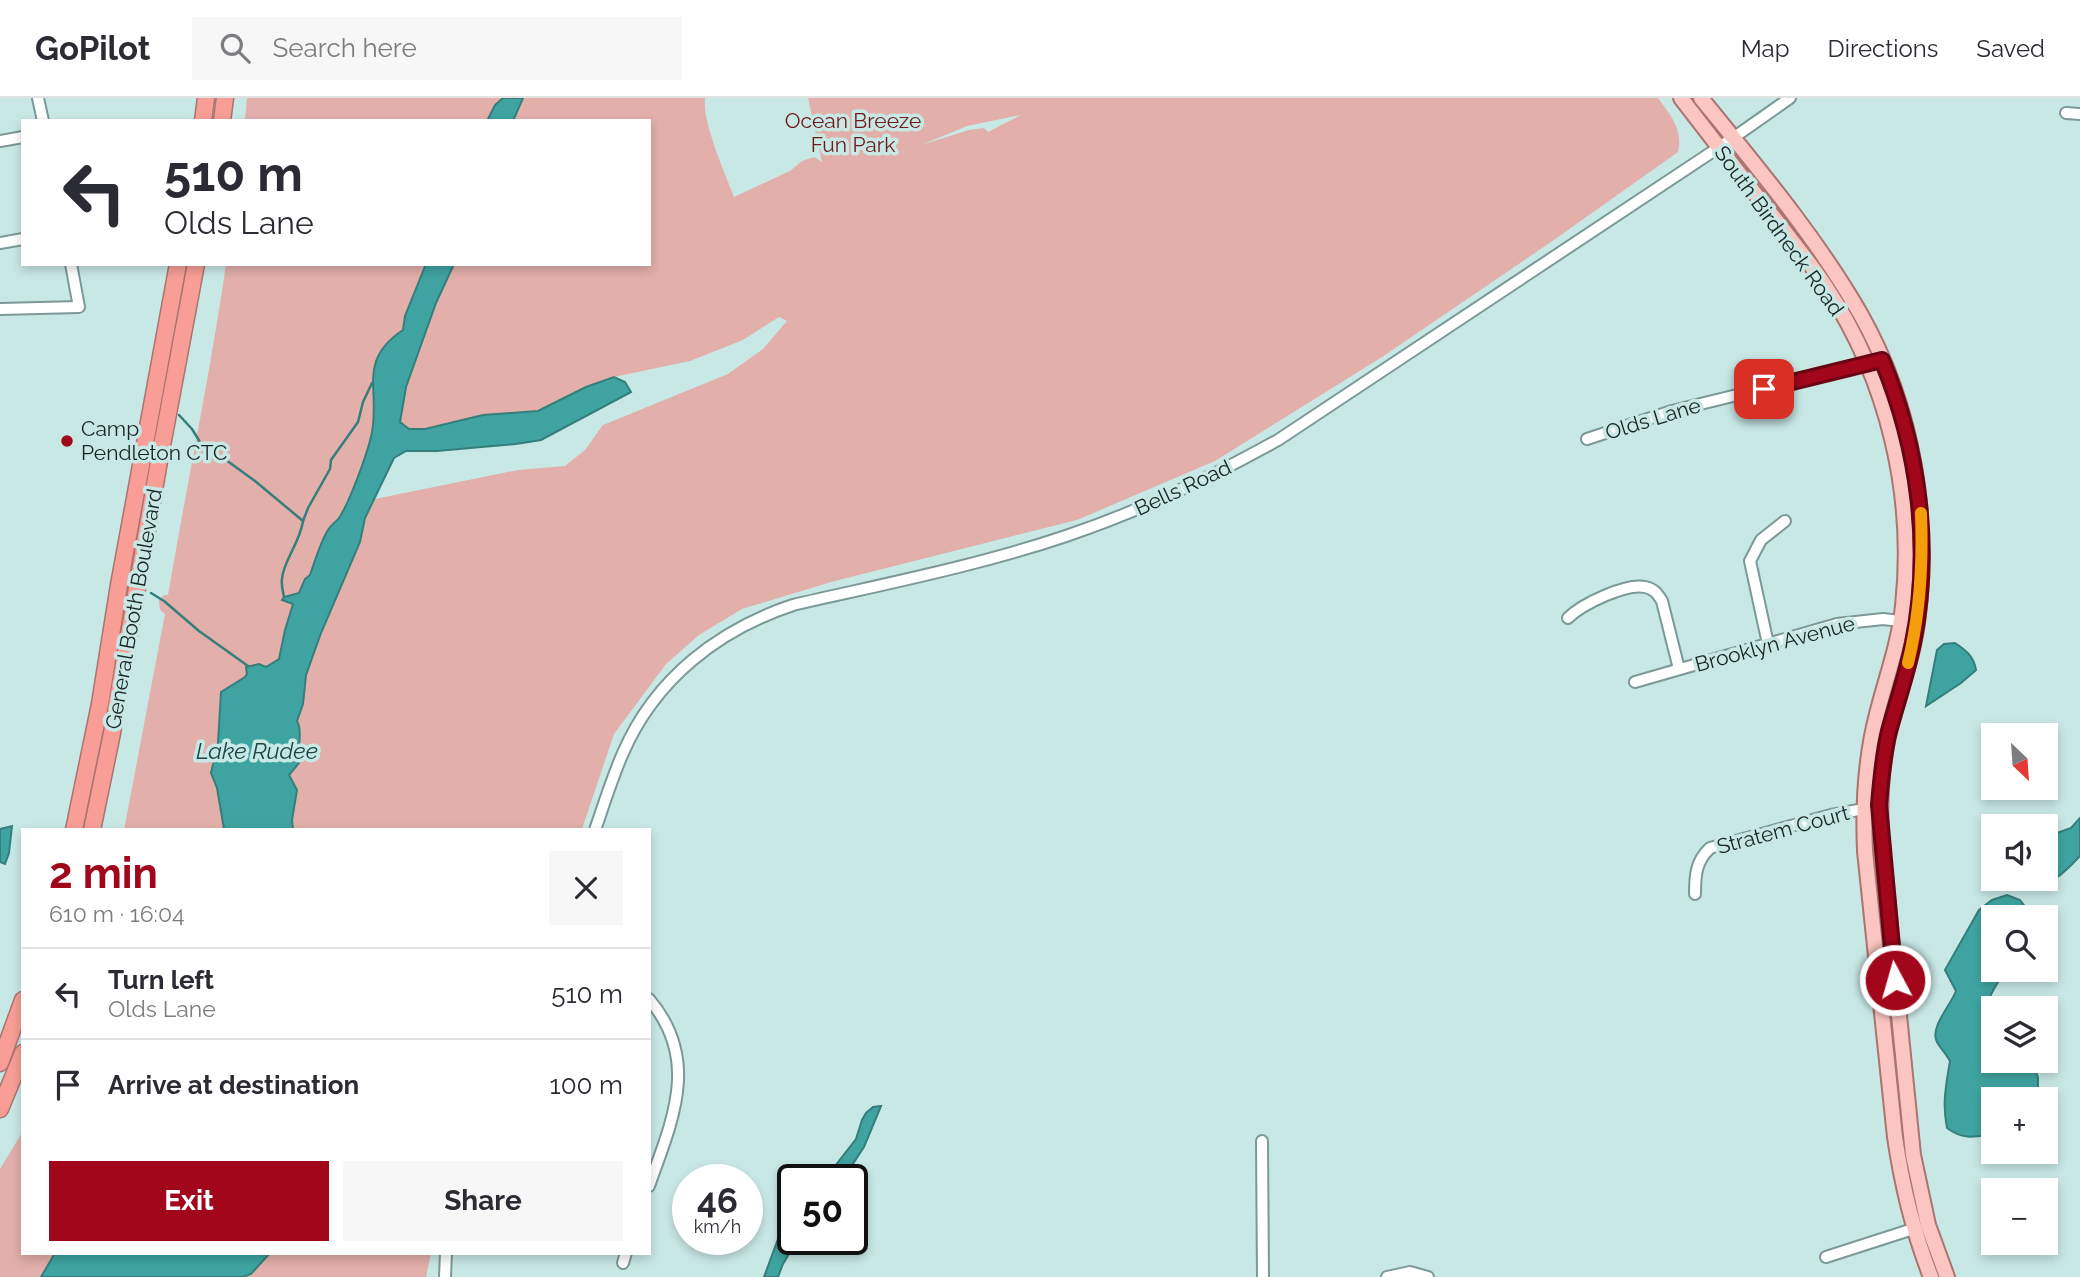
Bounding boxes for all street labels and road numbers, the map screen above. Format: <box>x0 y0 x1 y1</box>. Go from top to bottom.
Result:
street label: South Birdneck Road <box>1709 141 1849 321</box>
street label: Olds Lane <box>1602 392 1704 445</box>
street label: Bells Road <box>1131 454 1235 521</box>
street label: General Booth Boulevard <box>100 487 167 731</box>
street label: Brooklyn Avenue <box>1692 610 1858 677</box>
street label: Stratem Court <box>1714 800 1852 859</box>

